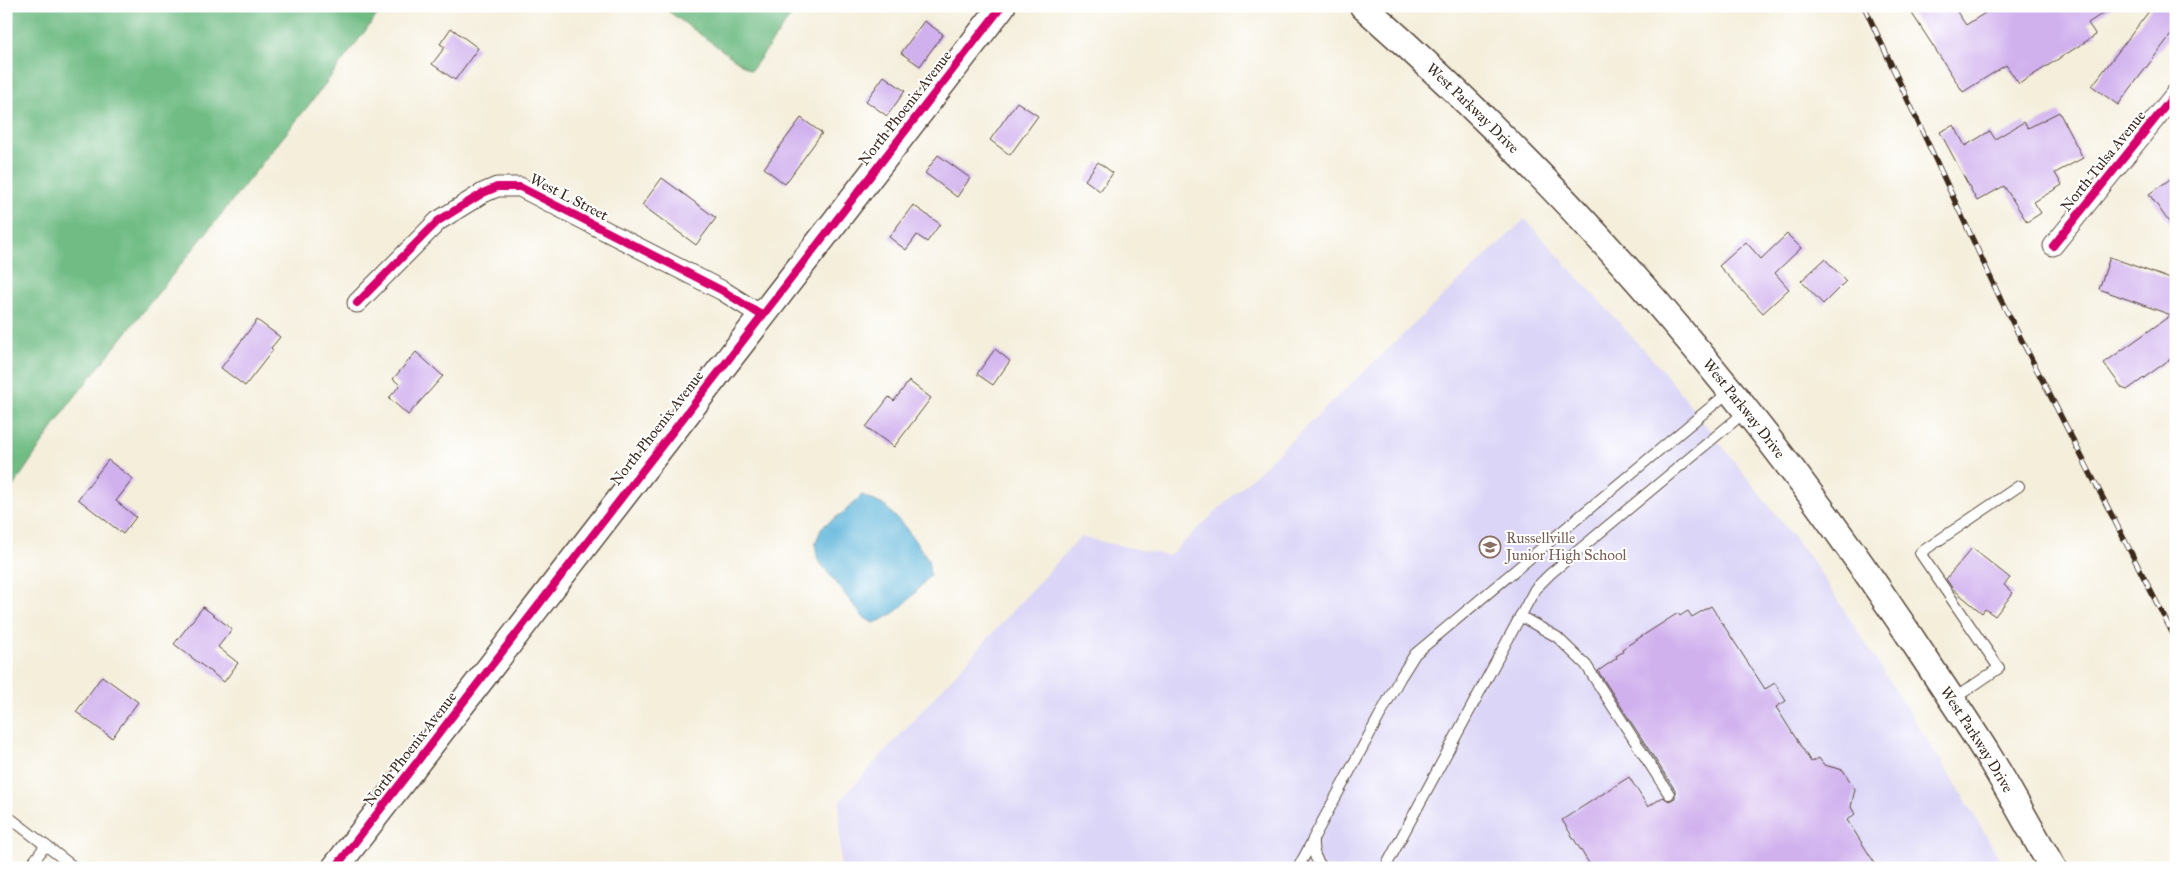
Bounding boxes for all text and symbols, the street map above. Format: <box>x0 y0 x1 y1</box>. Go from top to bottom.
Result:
street label: North Phoenix Avenue <box>855 47 955 169</box>
street label: West Parkway Drive <box>1423 59 1523 157</box>
street label: North Tulsa Avenue <box>2057 107 2149 215</box>
street label: West L Street <box>527 170 612 225</box>
street label: West Parkway Drive <box>1699 355 1789 462</box>
street label: North Phoenix Avenue <box>607 367 707 489</box>
place label: Russellville Junior High School <box>1504 529 1628 565</box>
school or university icon: Russellville Junior High School <box>1478 535 1502 559</box>
street label: West Parkway Drive <box>1937 683 2017 796</box>
street label: North Phoenix Avenue <box>360 688 460 810</box>

